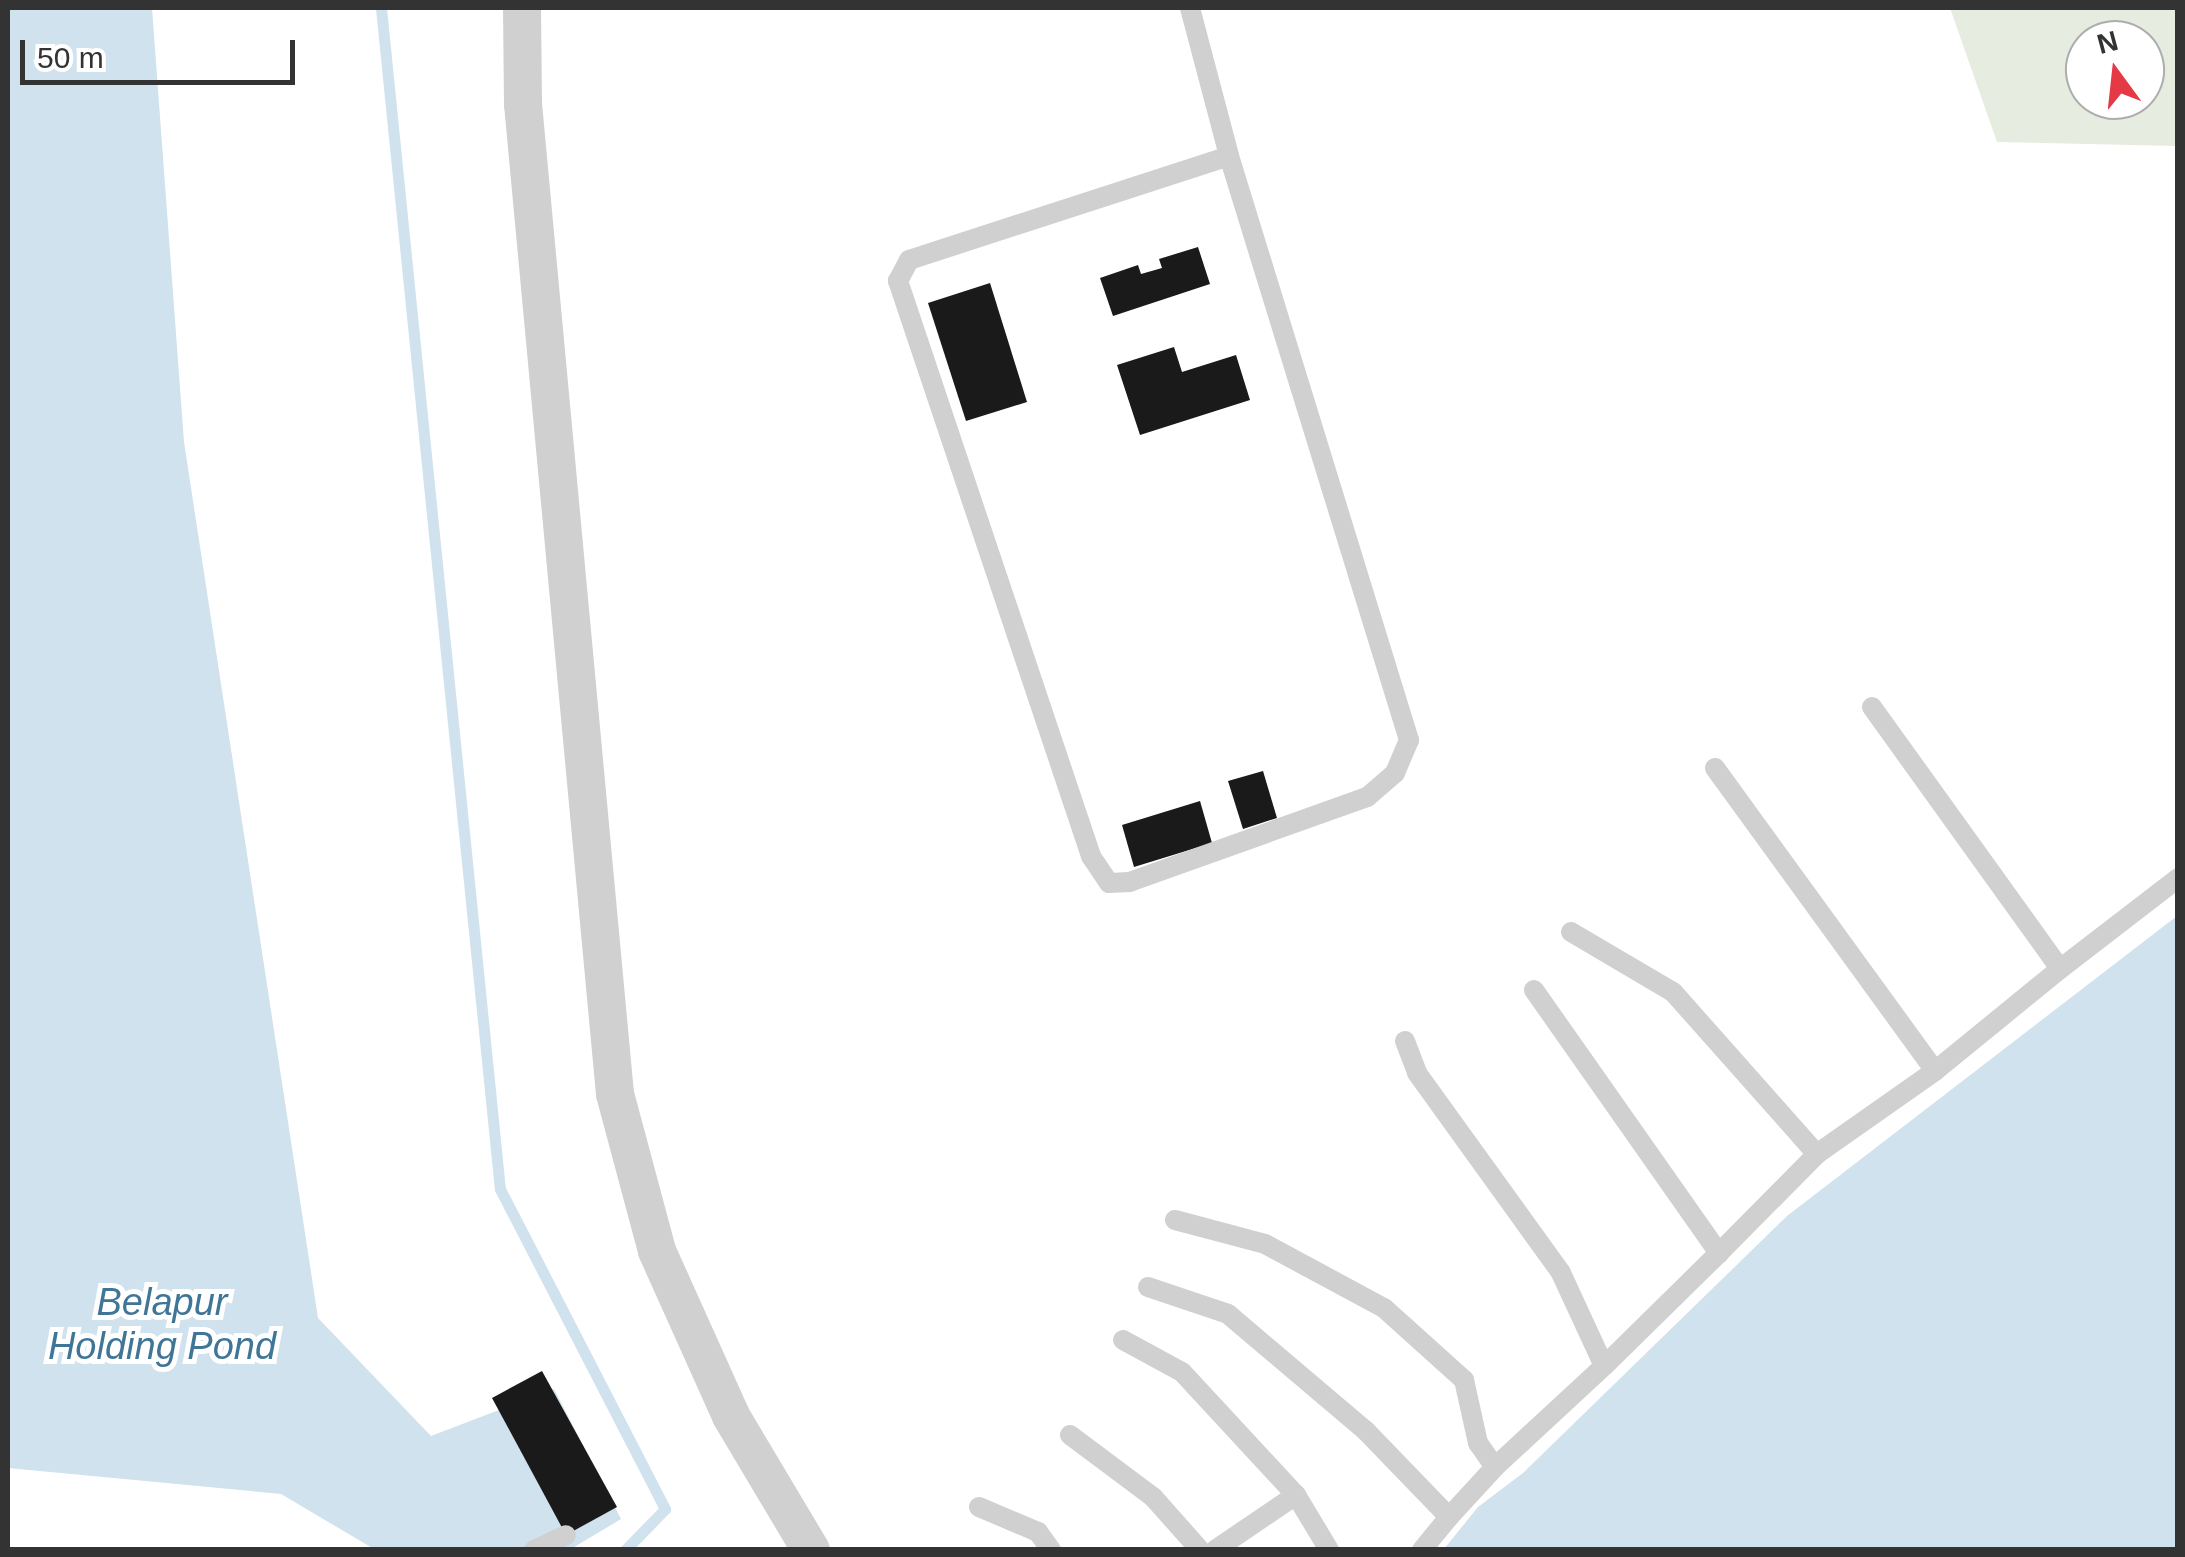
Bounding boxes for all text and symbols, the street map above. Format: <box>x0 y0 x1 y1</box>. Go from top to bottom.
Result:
scale bar <box>25 20 300 82</box>
north arrow <box>2065 20 2165 120</box>
text: N <box>2094 25 2121 60</box>
text: 50 m <box>37 41 104 74</box>
water label: Belapur Holding Pond <box>48 1280 276 1370</box>

